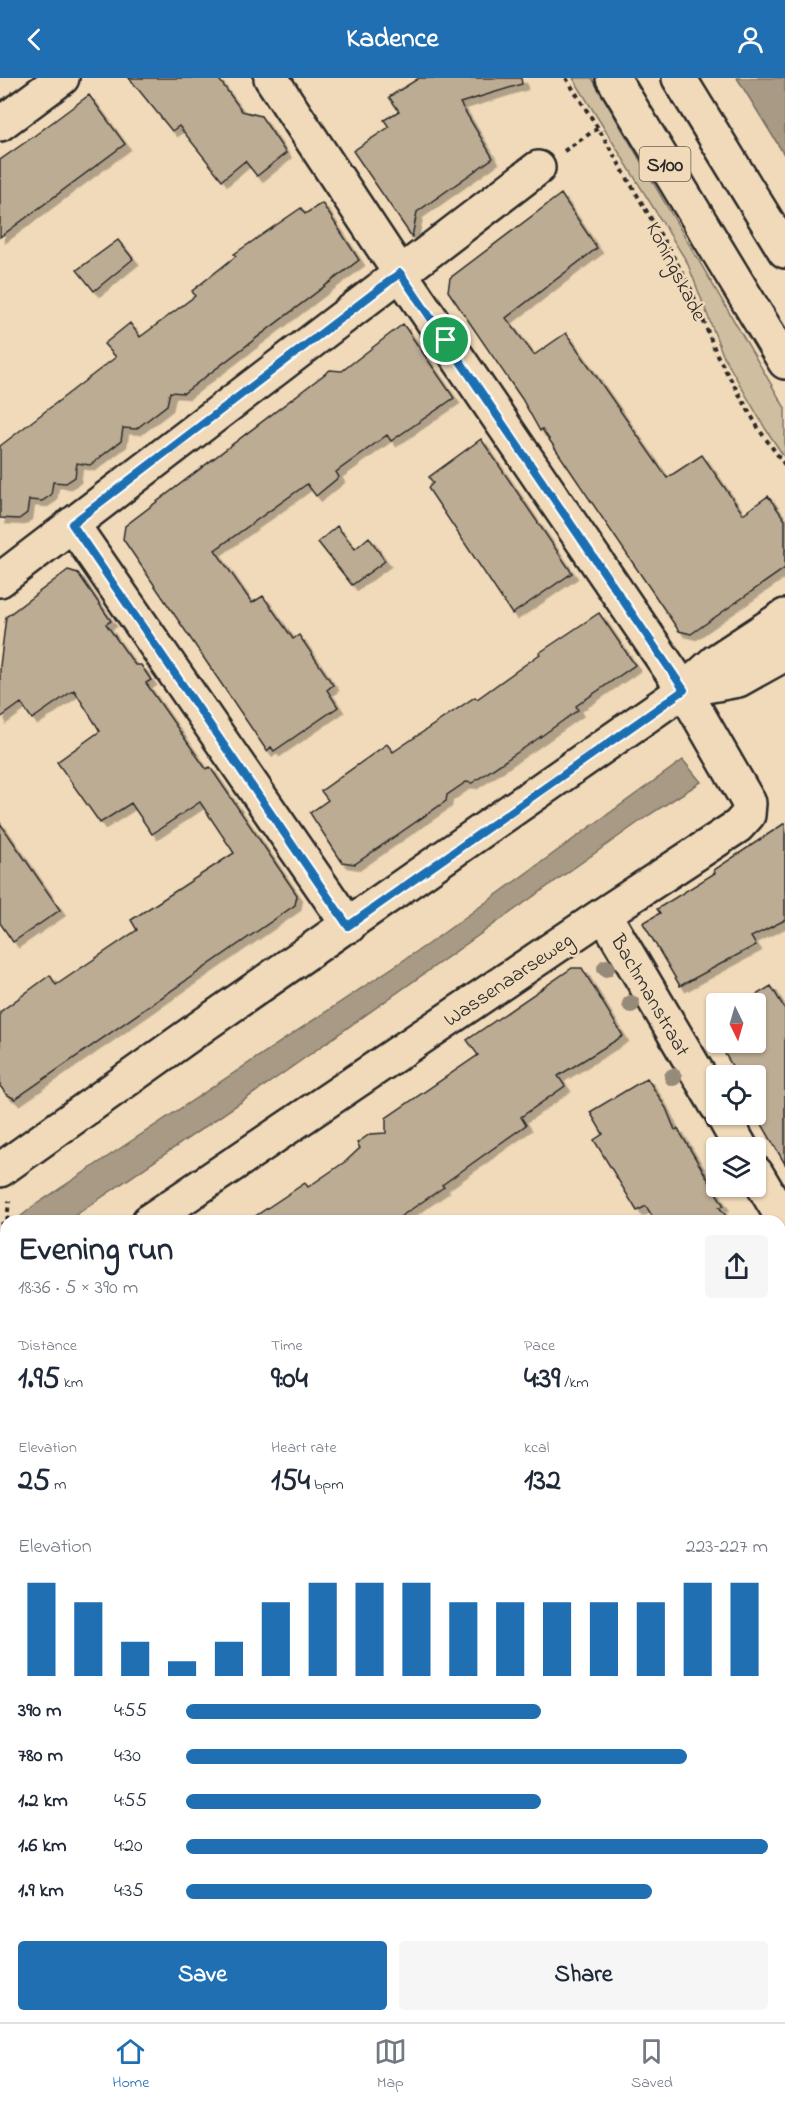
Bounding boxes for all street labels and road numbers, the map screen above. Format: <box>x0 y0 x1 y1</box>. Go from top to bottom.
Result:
road number: S100 <box>640 147 690 181</box>
street label: Koningskade <box>636 217 713 328</box>
street label: Wassenaarseweg <box>438 926 581 1037</box>
street label: Bachmanstraat <box>602 928 696 1063</box>

